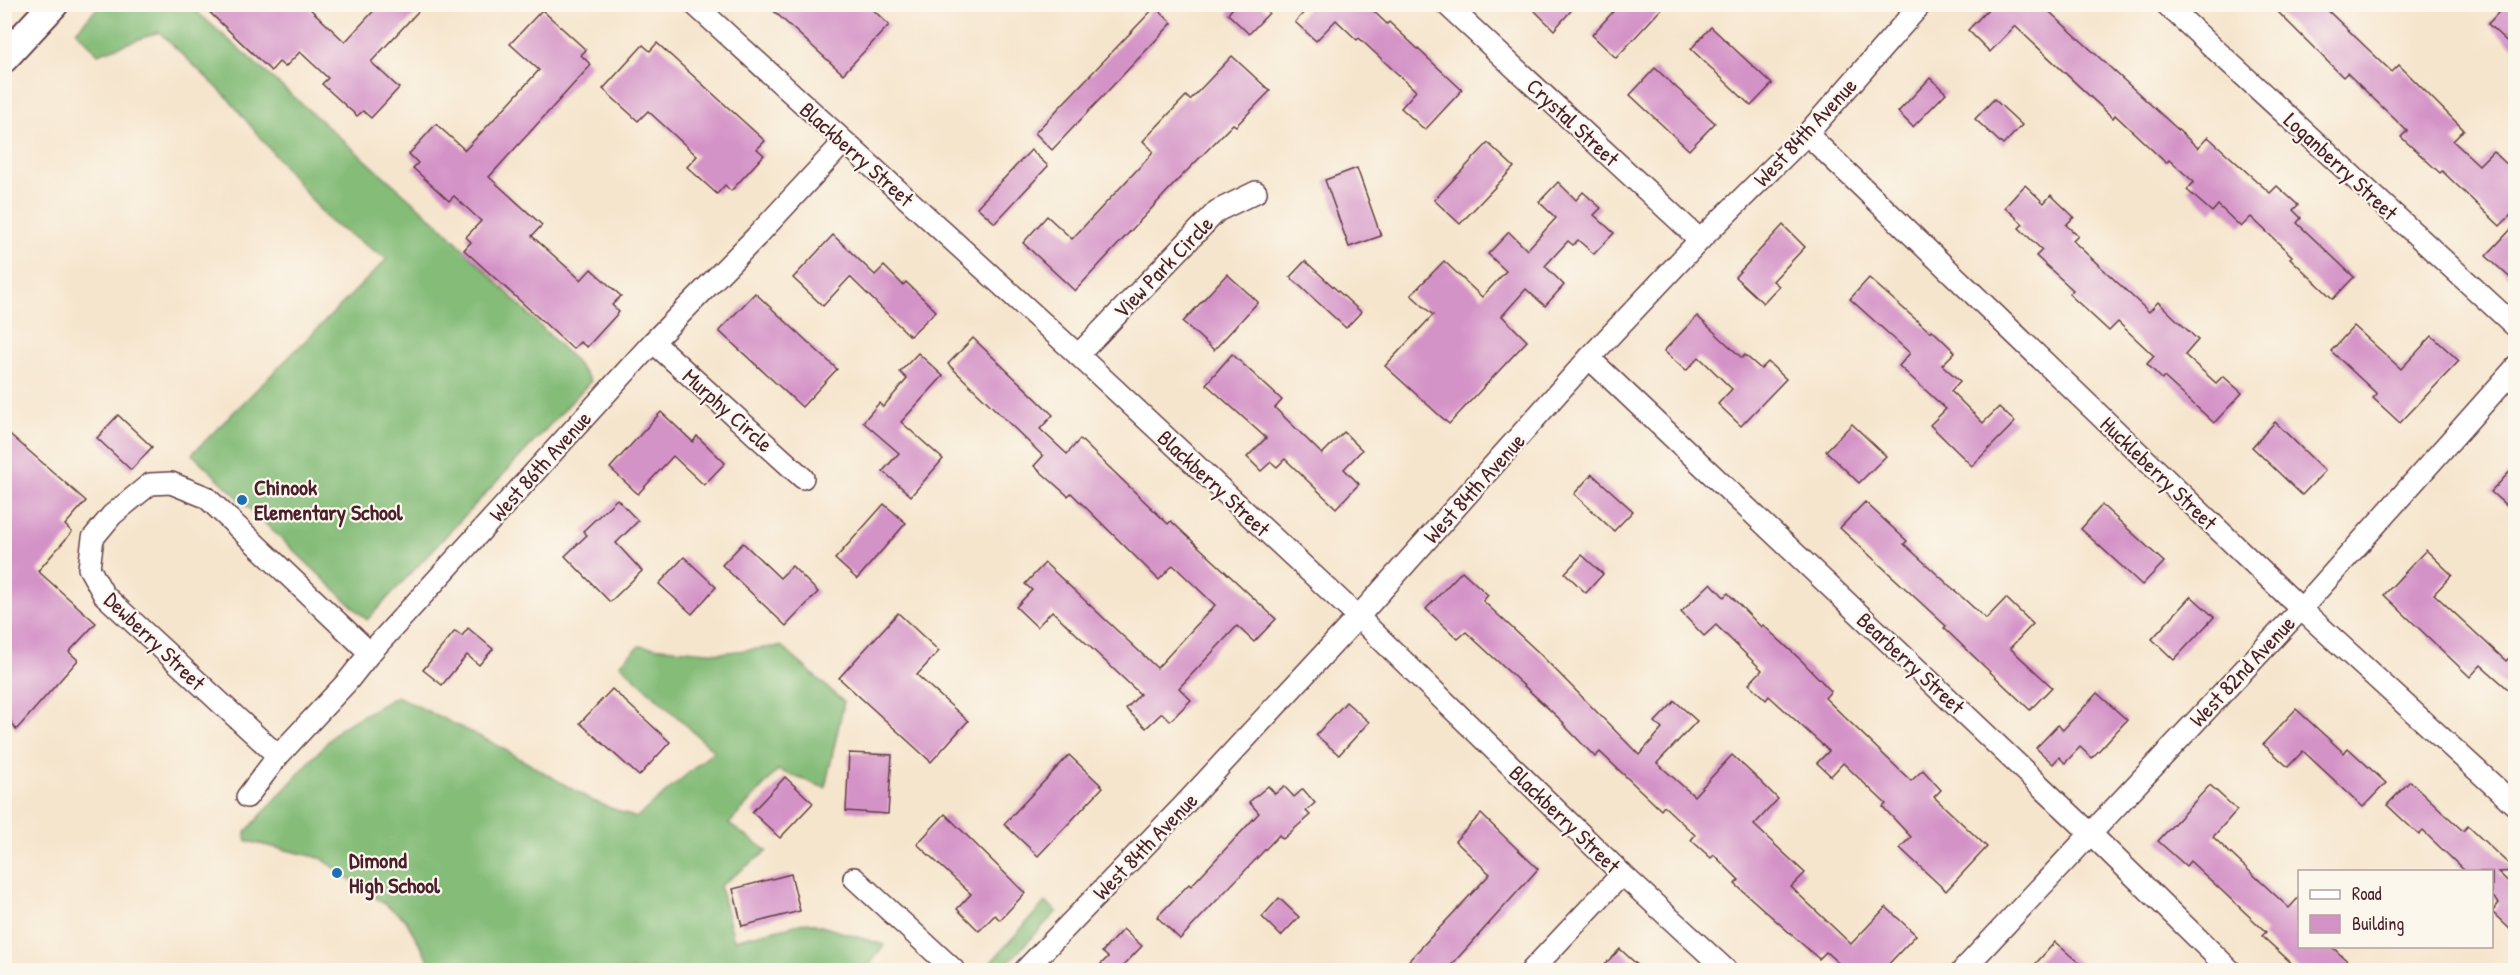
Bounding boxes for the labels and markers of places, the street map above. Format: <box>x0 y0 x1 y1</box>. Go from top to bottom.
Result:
place label: Chinook Elementary School <box>254 472 404 528</box>
marker: Chinook Elementary School <box>235 493 249 507</box>
place label: Dimond High School <box>349 845 441 901</box>
marker: Dimond High School <box>330 866 344 880</box>

